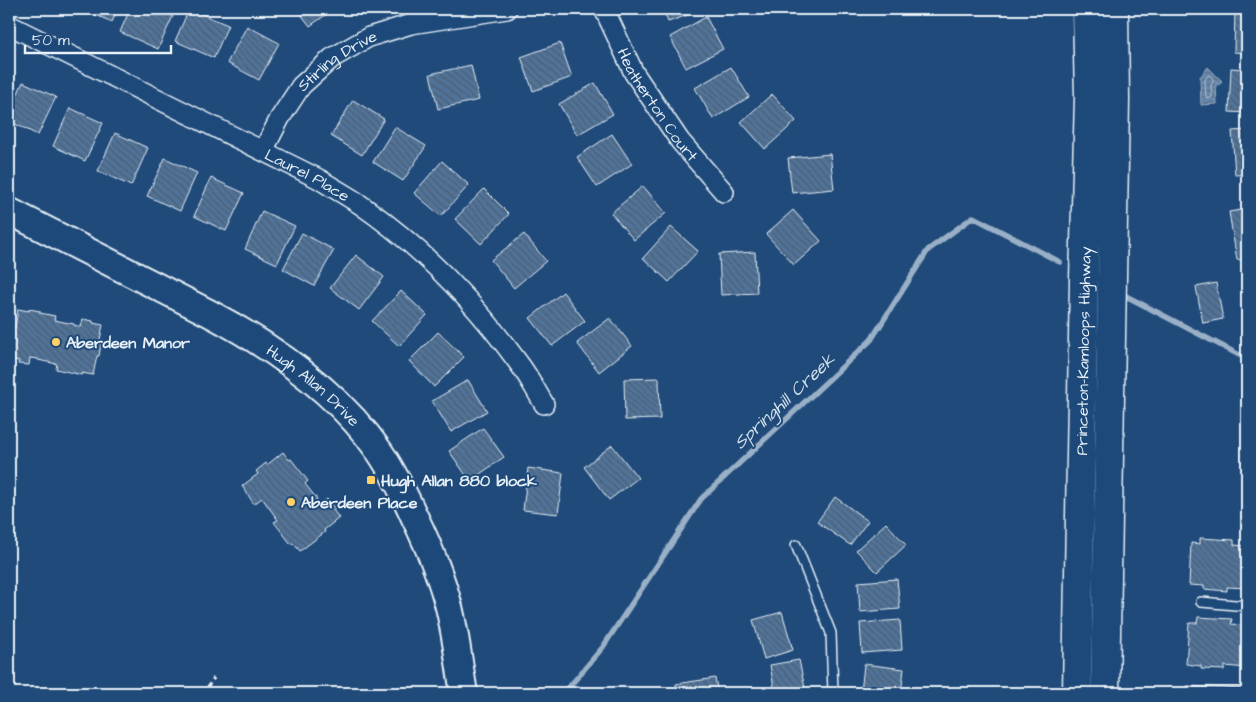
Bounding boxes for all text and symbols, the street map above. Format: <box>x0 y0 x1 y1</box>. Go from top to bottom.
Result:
scale bar <box>25 22 171 54</box>
street label: Stirling Drive <box>292 25 380 97</box>
text: 50 m <box>32 30 70 51</box>
street label: Heatherton Court <box>612 45 703 167</box>
street label: Laurel Place <box>261 144 354 207</box>
street label: Princeton-Kamloops Highway <box>1071 246 1098 456</box>
place label: Aberdeen Manor <box>66 332 190 354</box>
marker: Aberdeen Manor <box>50 336 62 348</box>
street label: Hugh Allan Drive <box>262 340 365 432</box>
water label: Springhill Creek <box>728 347 842 456</box>
place label: Hugh Allan 880 block <box>381 470 537 494</box>
marker: Hugh Allan 880 block <box>365 474 377 486</box>
place label: Aberdeen Place <box>301 492 418 514</box>
marker: Aberdeen Place <box>285 496 297 508</box>

